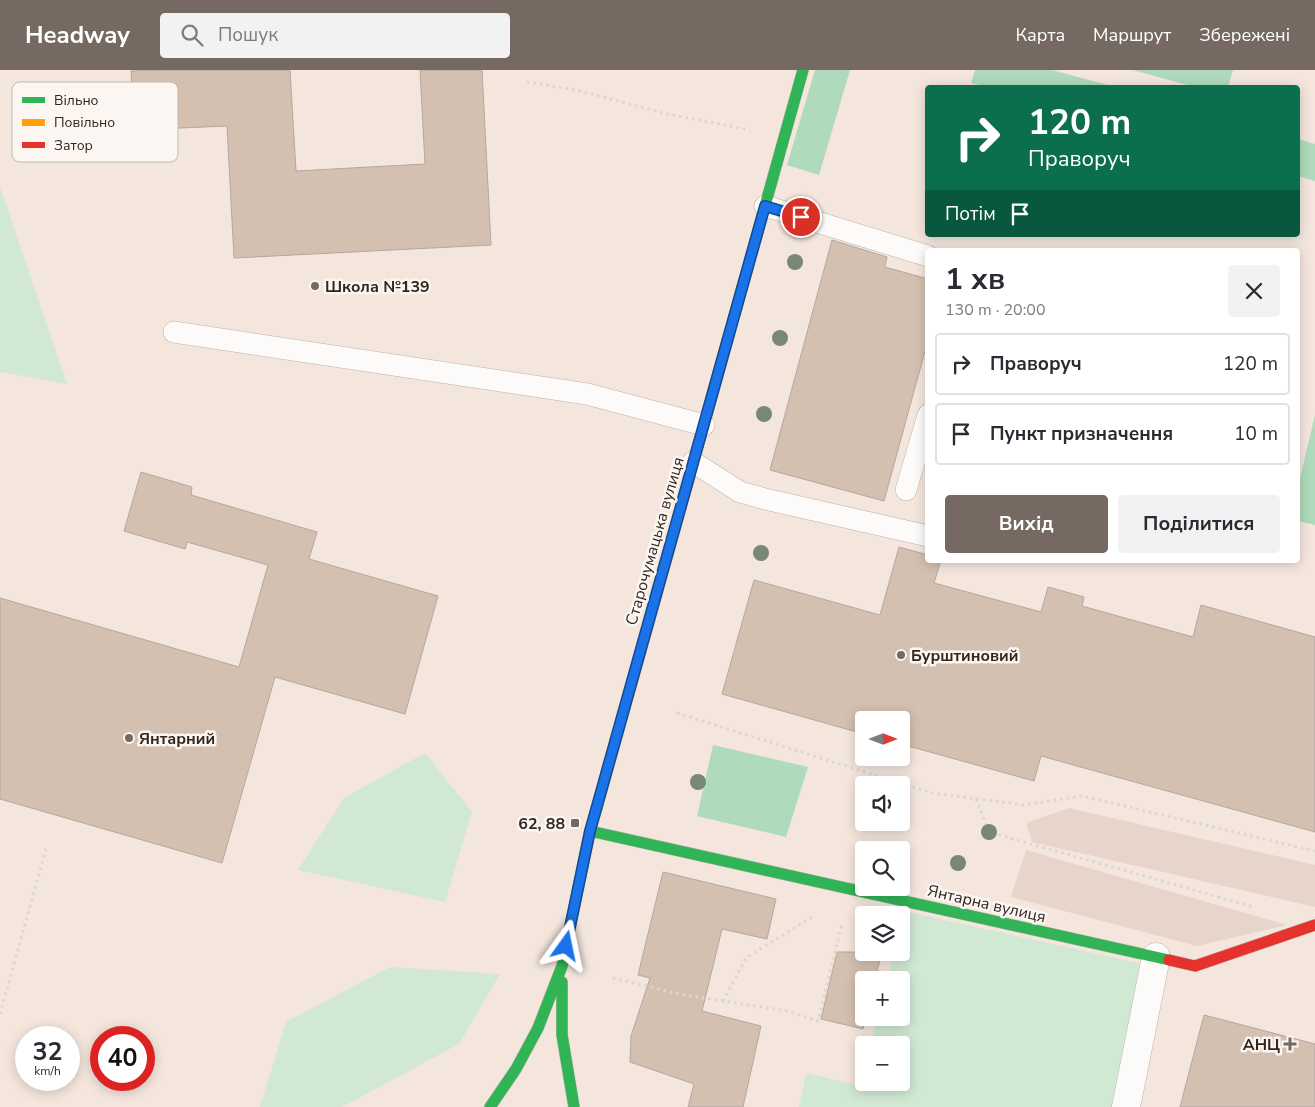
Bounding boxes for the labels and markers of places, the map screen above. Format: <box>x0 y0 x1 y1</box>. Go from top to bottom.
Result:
pin <box>780 196 822 238</box>
place label: Школа №139 <box>325 276 430 298</box>
marker: Школа №139 <box>309 280 321 292</box>
place label: Бурштиновий <box>911 645 1018 667</box>
marker: Бурштиновий <box>895 649 907 661</box>
place label: Янтарний <box>139 728 215 750</box>
marker: Янтарний <box>123 732 135 744</box>
place label: 62, 88 <box>518 813 565 835</box>
marker: 62, 88 <box>569 817 581 829</box>
place label: АНЦ <box>1243 1034 1280 1056</box>
marker: АНЦ <box>1284 1038 1296 1050</box>

